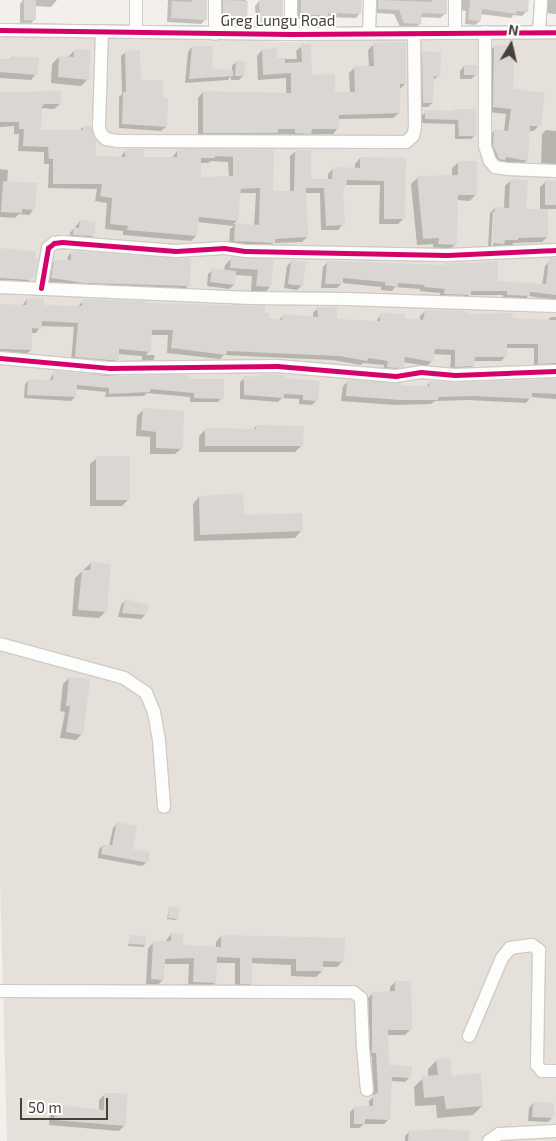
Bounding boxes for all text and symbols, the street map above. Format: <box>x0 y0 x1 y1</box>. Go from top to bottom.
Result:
street label: Greg Lungu Road <box>221 12 335 30</box>
north arrow <box>486 20 536 70</box>
text: N <box>507 21 520 39</box>
scale bar <box>22 1088 110 1120</box>
text: 50 m <box>28 1098 62 1116</box>

